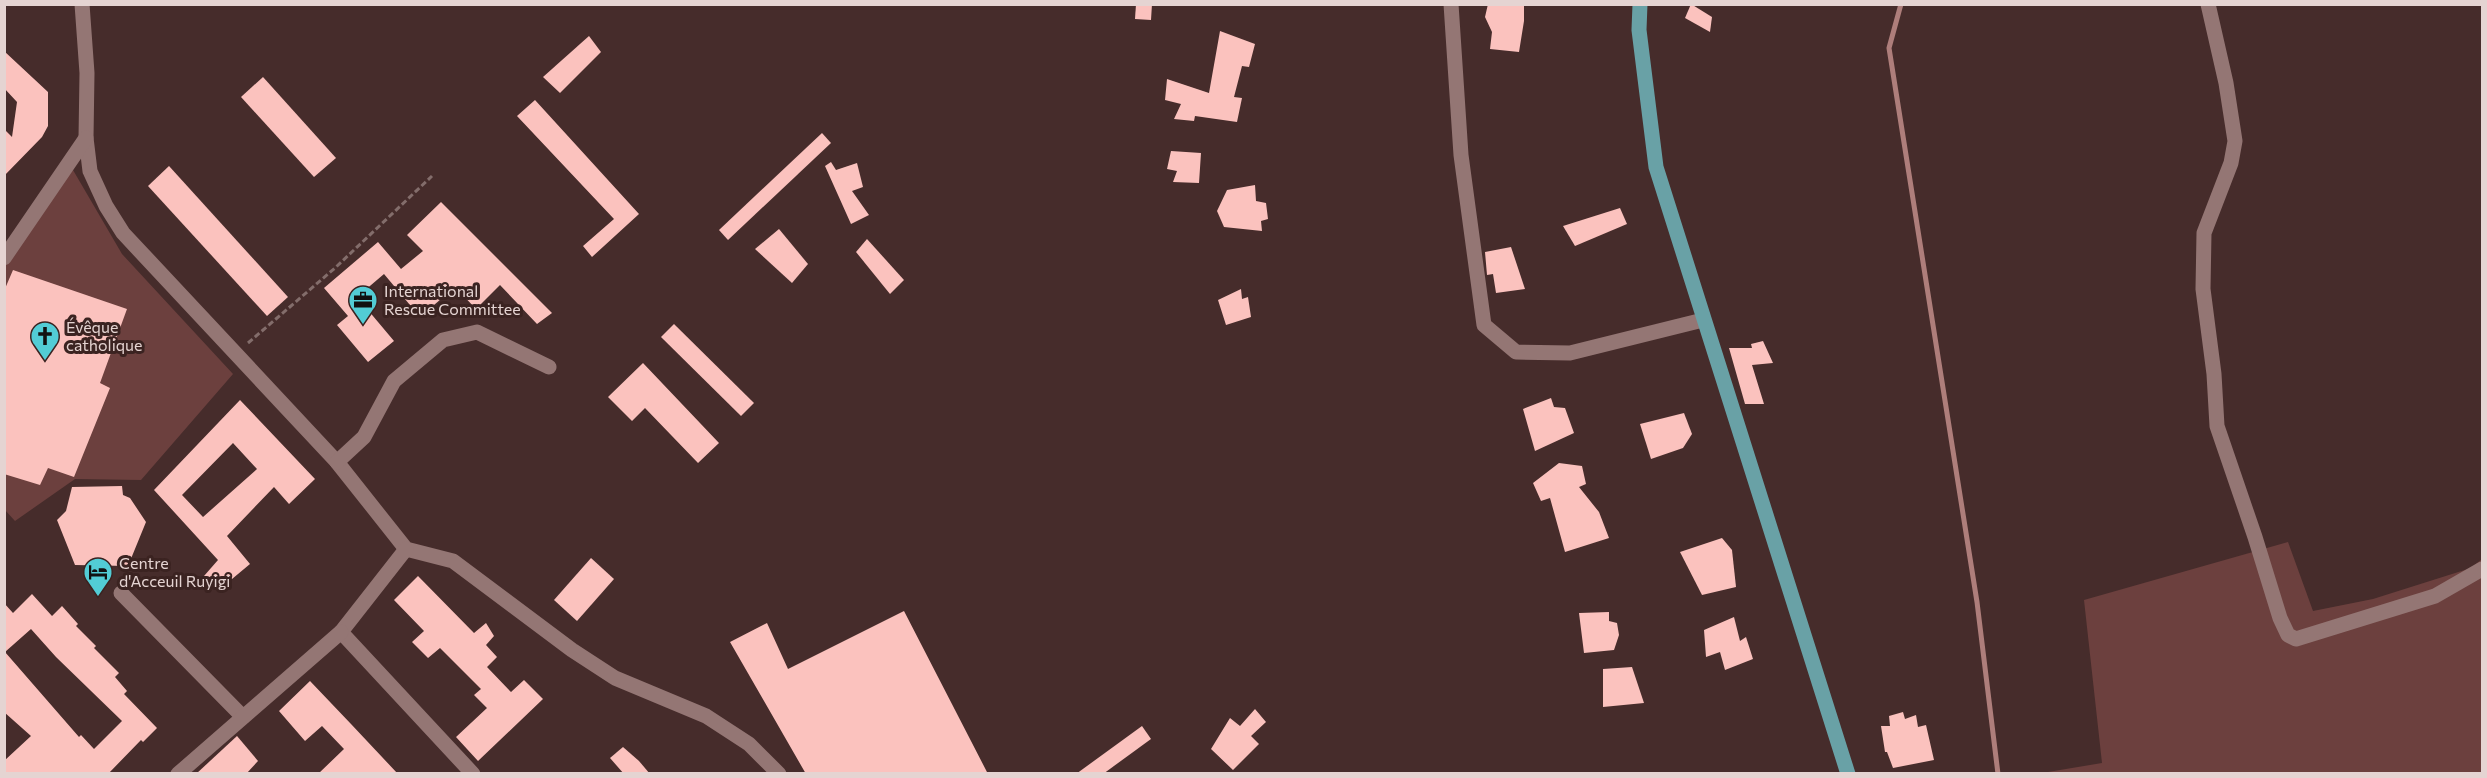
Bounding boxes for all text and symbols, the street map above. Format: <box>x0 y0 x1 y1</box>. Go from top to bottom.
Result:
place label: International Rescue Committee <box>384 281 521 318</box>
office icon: International Rescue Committee <box>347 284 379 326</box>
place label: Évêque catholique <box>66 317 142 354</box>
church icon: Évêque catholique <box>29 320 61 362</box>
place label: Centre d'Acceuil Ruyigi <box>119 553 230 590</box>
hotel icon: Centre d'Acceuil Ruyigi <box>82 556 114 598</box>

